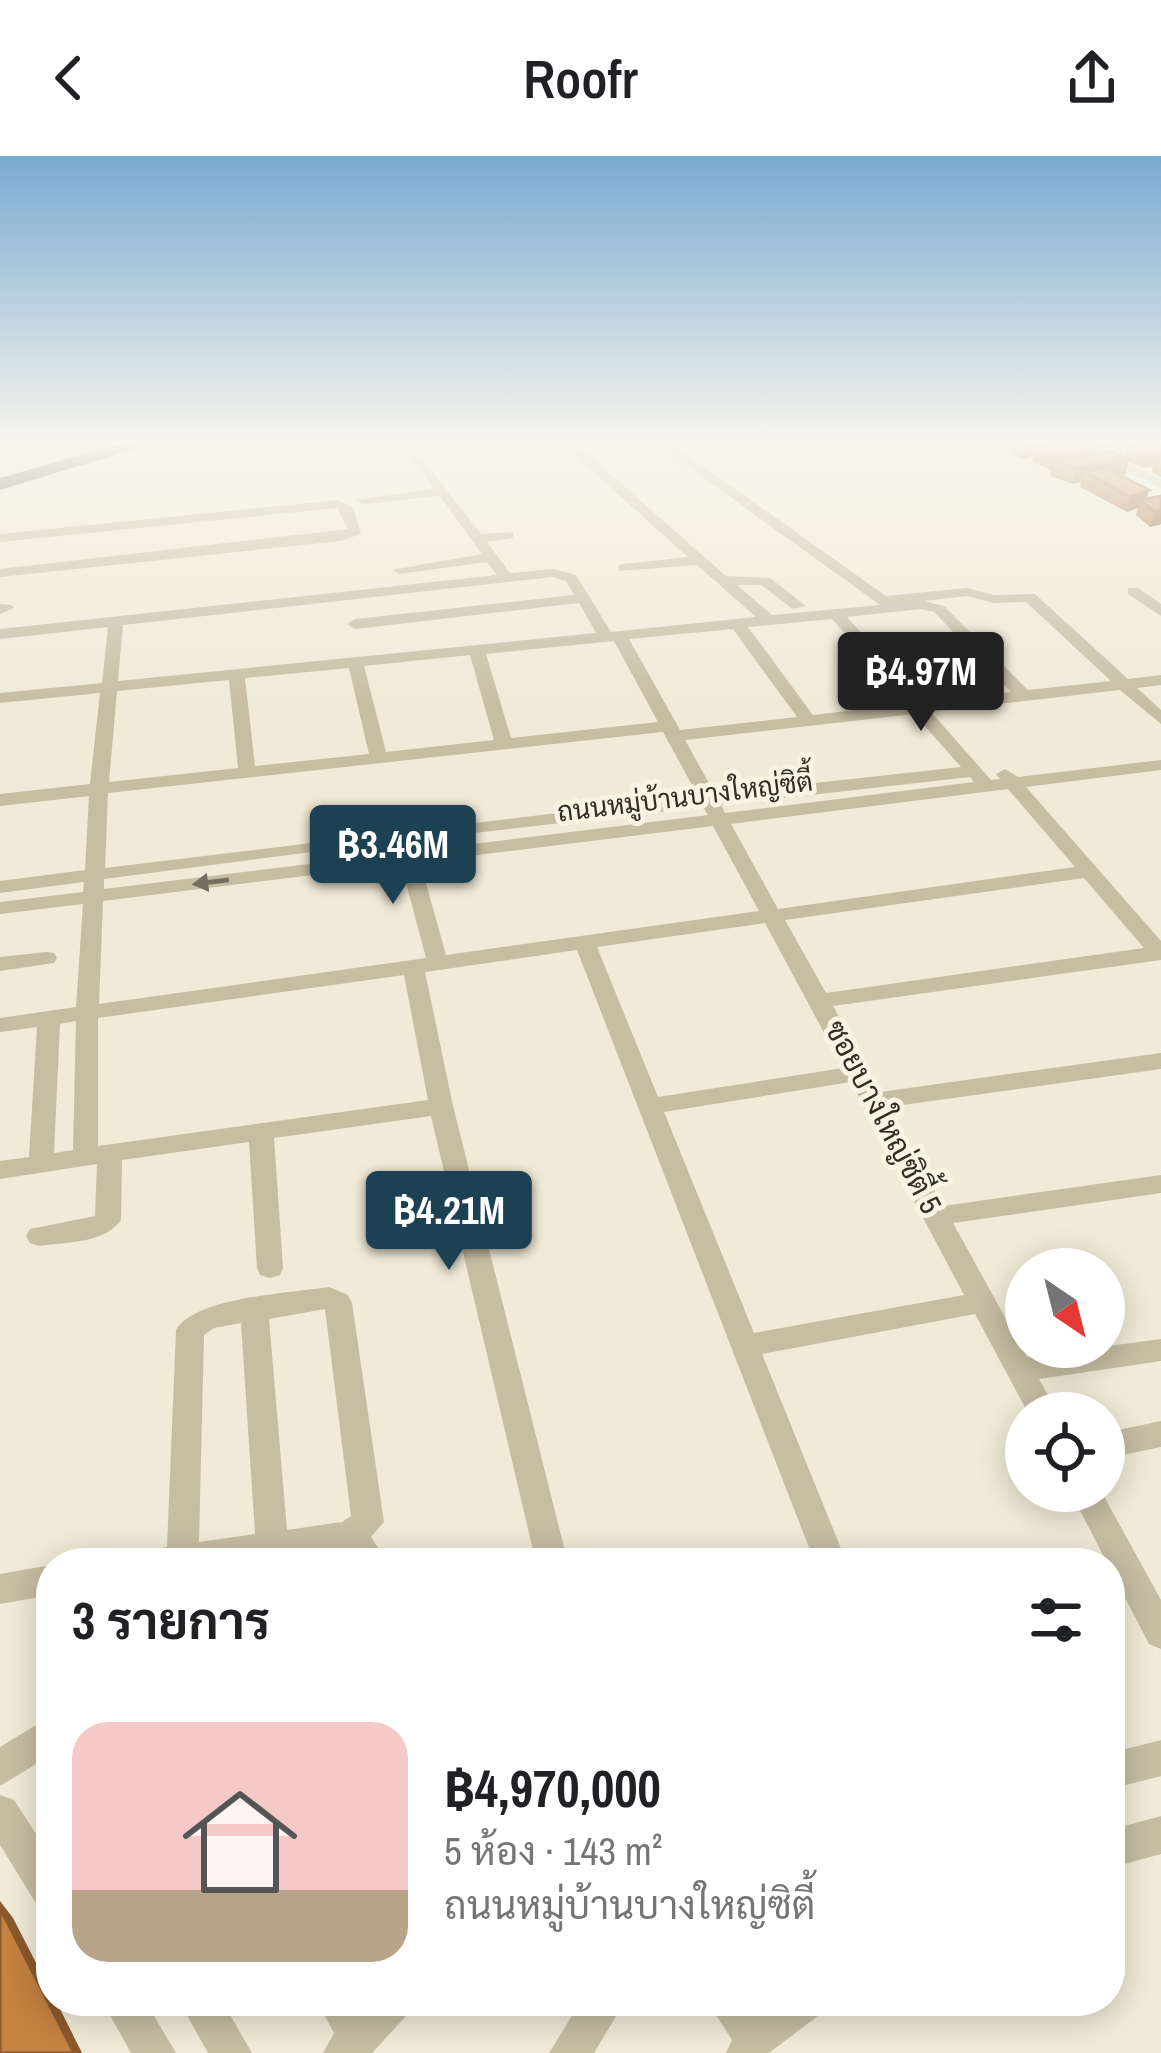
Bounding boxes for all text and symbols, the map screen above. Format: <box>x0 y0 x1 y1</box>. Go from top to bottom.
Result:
text: Roofr <box>523 42 638 115</box>
icon: back <box>36 45 102 111</box>
icon: share <box>1059 45 1125 111</box>
pin: ฿4.97M <box>823 632 1019 734</box>
text: ฿4.97M <box>865 645 977 697</box>
street label: ถนนหมู่บ้านบางใหญ่ซิตี้ <box>554 756 816 831</box>
pin: ฿3.46M <box>295 805 491 907</box>
text: ฿3.46M <box>337 818 449 870</box>
one-way arrow <box>192 872 229 891</box>
street label: ซอยบางใหญ่ซิตี้ 5 <box>816 1010 957 1220</box>
pin: ฿4.21M <box>351 1171 547 1273</box>
text: ฿4.21M <box>393 1184 505 1236</box>
north arrow <box>1005 1248 1125 1368</box>
map controls <box>1005 1248 1125 1512</box>
button: locate <box>1005 1392 1125 1512</box>
text: 3 รายการ <box>72 1586 270 1655</box>
icon: filters <box>1023 1587 1089 1653</box>
text: ฿4,970,000 <box>444 1754 661 1823</box>
icon: home <box>168 1770 312 1914</box>
text: 5 ห้อง · 143 m² <box>444 1825 662 1877</box>
text: ถนนหมู่บ้านบางใหญ่ซิตี้ <box>444 1879 815 1931</box>

